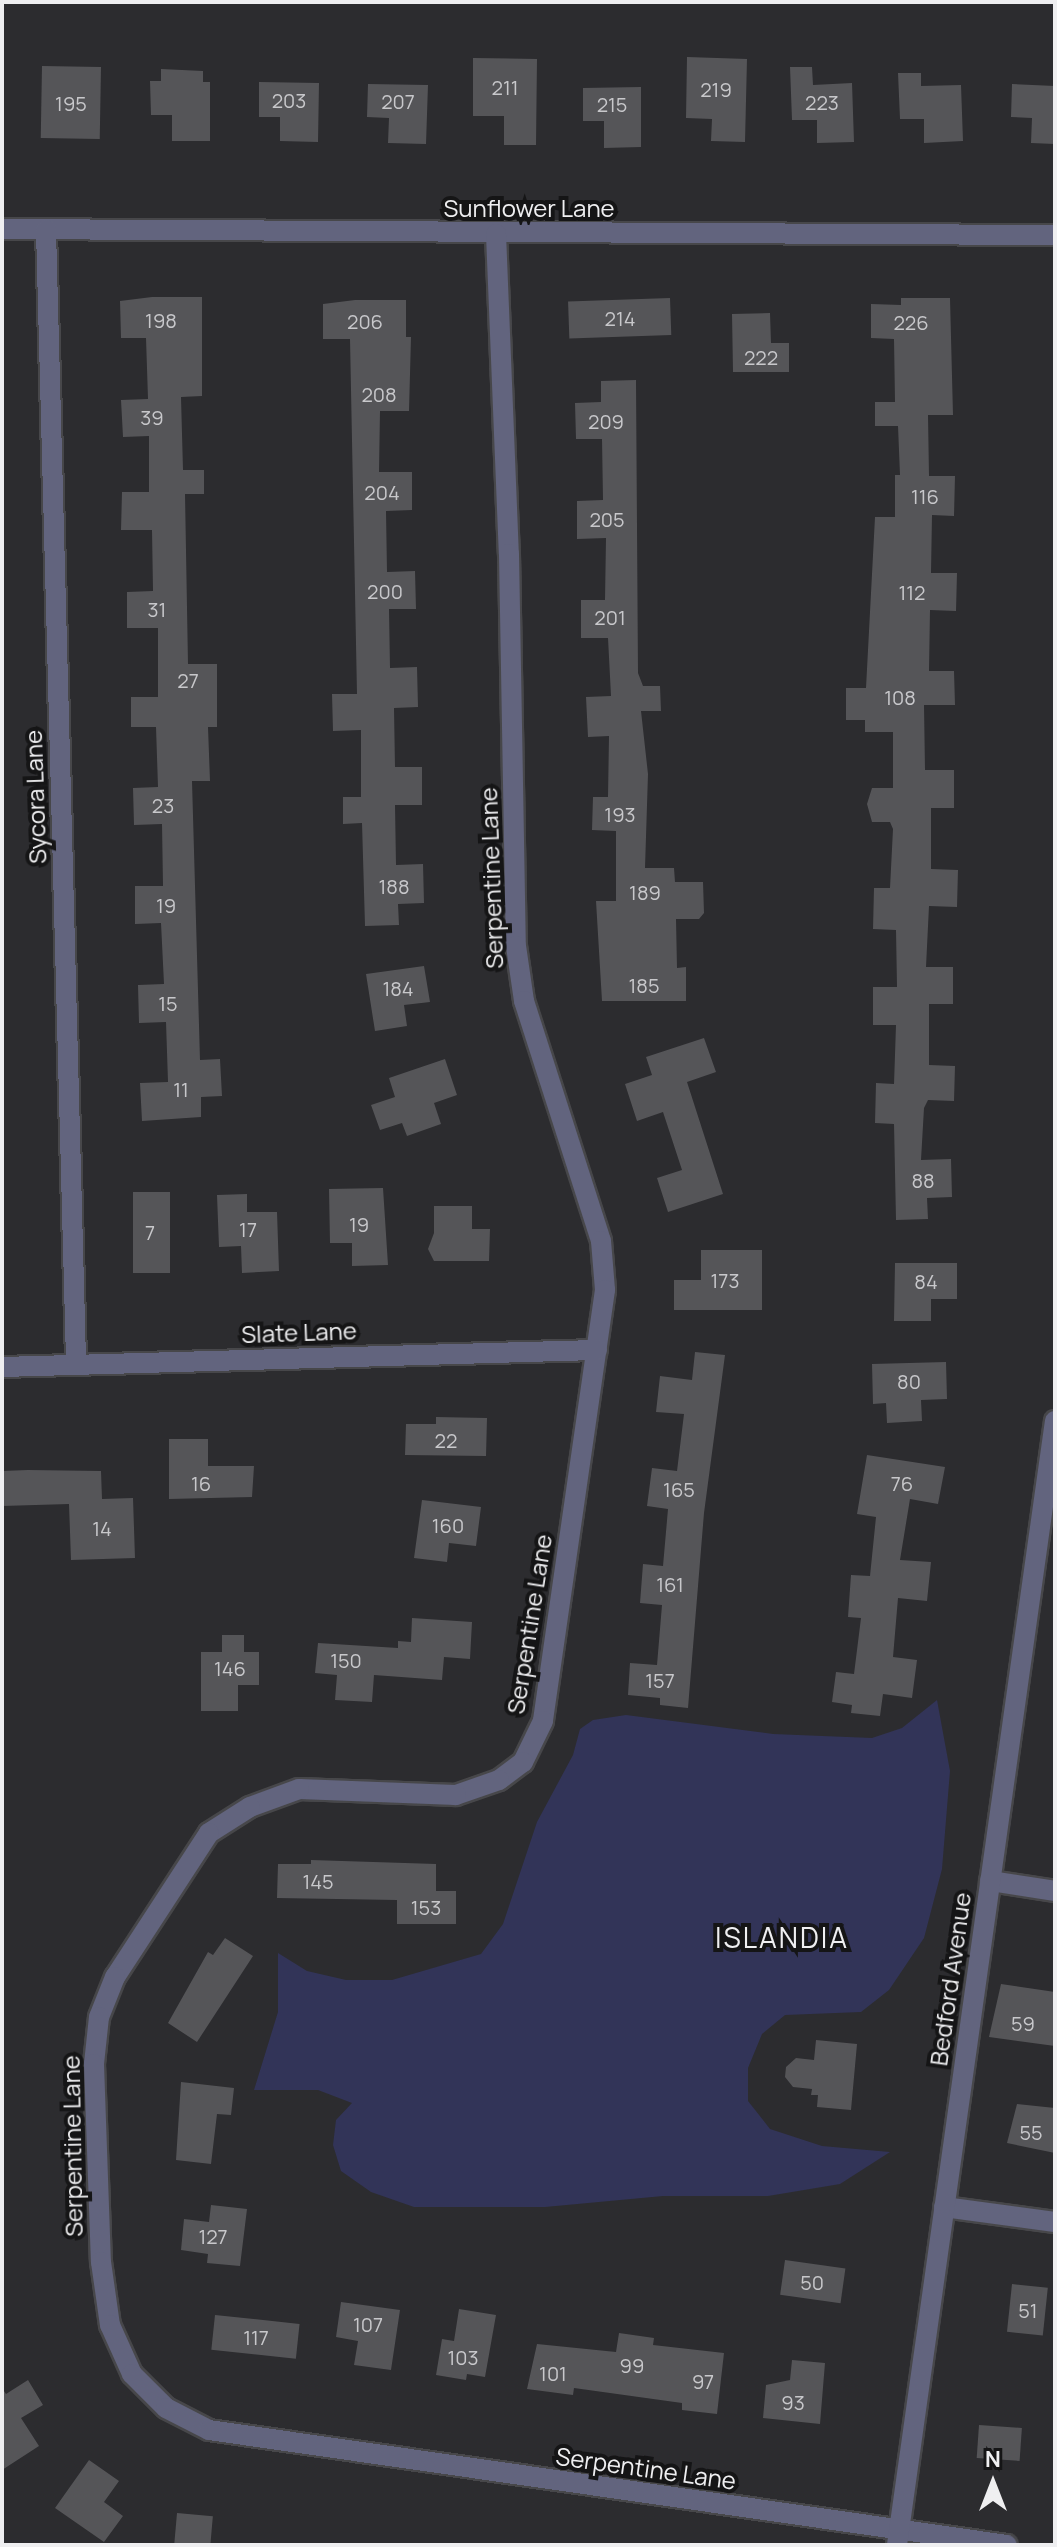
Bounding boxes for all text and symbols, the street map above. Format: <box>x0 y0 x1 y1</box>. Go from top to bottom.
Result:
house number: 211 <box>492 75 518 99</box>
house number: 219 <box>700 77 732 101</box>
house number: 203 <box>272 88 306 112</box>
house number: 207 <box>381 89 415 113</box>
house number: 223 <box>805 90 839 114</box>
house number: 195 <box>55 91 87 115</box>
house number: 215 <box>597 92 627 116</box>
street label: Sunflower Lane <box>443 194 615 222</box>
house number: 214 <box>605 306 635 330</box>
house number: 198 <box>145 308 177 332</box>
house number: 206 <box>347 309 383 333</box>
house number: 226 <box>893 310 929 334</box>
house number: 222 <box>744 345 778 369</box>
house number: 208 <box>361 382 397 406</box>
house number: 39 <box>140 405 164 429</box>
house number: 209 <box>588 409 624 433</box>
house number: 204 <box>364 480 400 504</box>
house number: 116 <box>911 484 939 508</box>
house number: 205 <box>589 507 625 531</box>
house number: 200 <box>367 579 403 603</box>
house number: 112 <box>899 580 925 604</box>
house number: 31 <box>148 597 166 621</box>
house number: 201 <box>594 605 626 629</box>
house number: 27 <box>177 668 199 692</box>
house number: 108 <box>884 685 916 709</box>
street label: Sycora Lane <box>18 730 52 864</box>
street label: Serpentine Lane <box>473 787 509 969</box>
house number: 23 <box>152 793 174 817</box>
house number: 193 <box>604 802 636 826</box>
house number: 188 <box>378 874 410 898</box>
house number: 189 <box>629 880 661 904</box>
house number: 19 <box>156 893 176 917</box>
house number: 185 <box>629 973 659 997</box>
house number: 184 <box>382 976 414 1000</box>
house number: 15 <box>158 991 178 1015</box>
house number: 11 <box>173 1077 189 1101</box>
house number: 88 <box>911 1168 935 1192</box>
house number: 19 <box>349 1212 369 1236</box>
house number: 17 <box>239 1217 257 1241</box>
house number: 7 <box>145 1220 155 1244</box>
house number: 173 <box>711 1268 739 1292</box>
house number: 84 <box>914 1269 938 1293</box>
street label: Slate Lane <box>241 1316 357 1348</box>
house number: 80 <box>897 1369 921 1393</box>
house number: 22 <box>435 1428 457 1452</box>
house number: 16 <box>191 1471 211 1495</box>
house number: 76 <box>891 1471 913 1495</box>
house number: 165 <box>663 1477 695 1501</box>
house number: 160 <box>432 1513 464 1537</box>
house number: 14 <box>92 1516 112 1540</box>
street label: Serpentine Lane <box>501 1532 557 1716</box>
house number: 161 <box>656 1572 684 1596</box>
house number: 150 <box>330 1648 362 1672</box>
house number: 146 <box>214 1656 246 1680</box>
house number: 157 <box>645 1668 675 1692</box>
house number: 145 <box>302 1869 334 1893</box>
street label: Bedford Avenue <box>924 1890 976 2068</box>
house number: 153 <box>411 1895 441 1919</box>
district label: ISLANDIA <box>715 1920 849 1954</box>
house number: 59 <box>1011 2011 1035 2035</box>
street label: Serpentine Lane <box>56 2055 88 2237</box>
house number: 55 <box>1019 2120 1043 2144</box>
house number: 127 <box>198 2224 228 2248</box>
house number: 50 <box>800 2270 824 2294</box>
house number: 51 <box>1018 2298 1038 2322</box>
house number: 107 <box>353 2312 383 2336</box>
house number: 117 <box>243 2325 269 2349</box>
house number: 103 <box>447 2345 479 2369</box>
house number: 99 <box>620 2353 644 2377</box>
house number: 101 <box>539 2361 567 2385</box>
house number: 97 <box>692 2369 714 2393</box>
house number: 93 <box>781 2390 805 2414</box>
street label: Serpentine Lane <box>554 2441 738 2495</box>
north arrow <box>953 2443 1033 2523</box>
text: N <box>985 2444 1001 2474</box>

